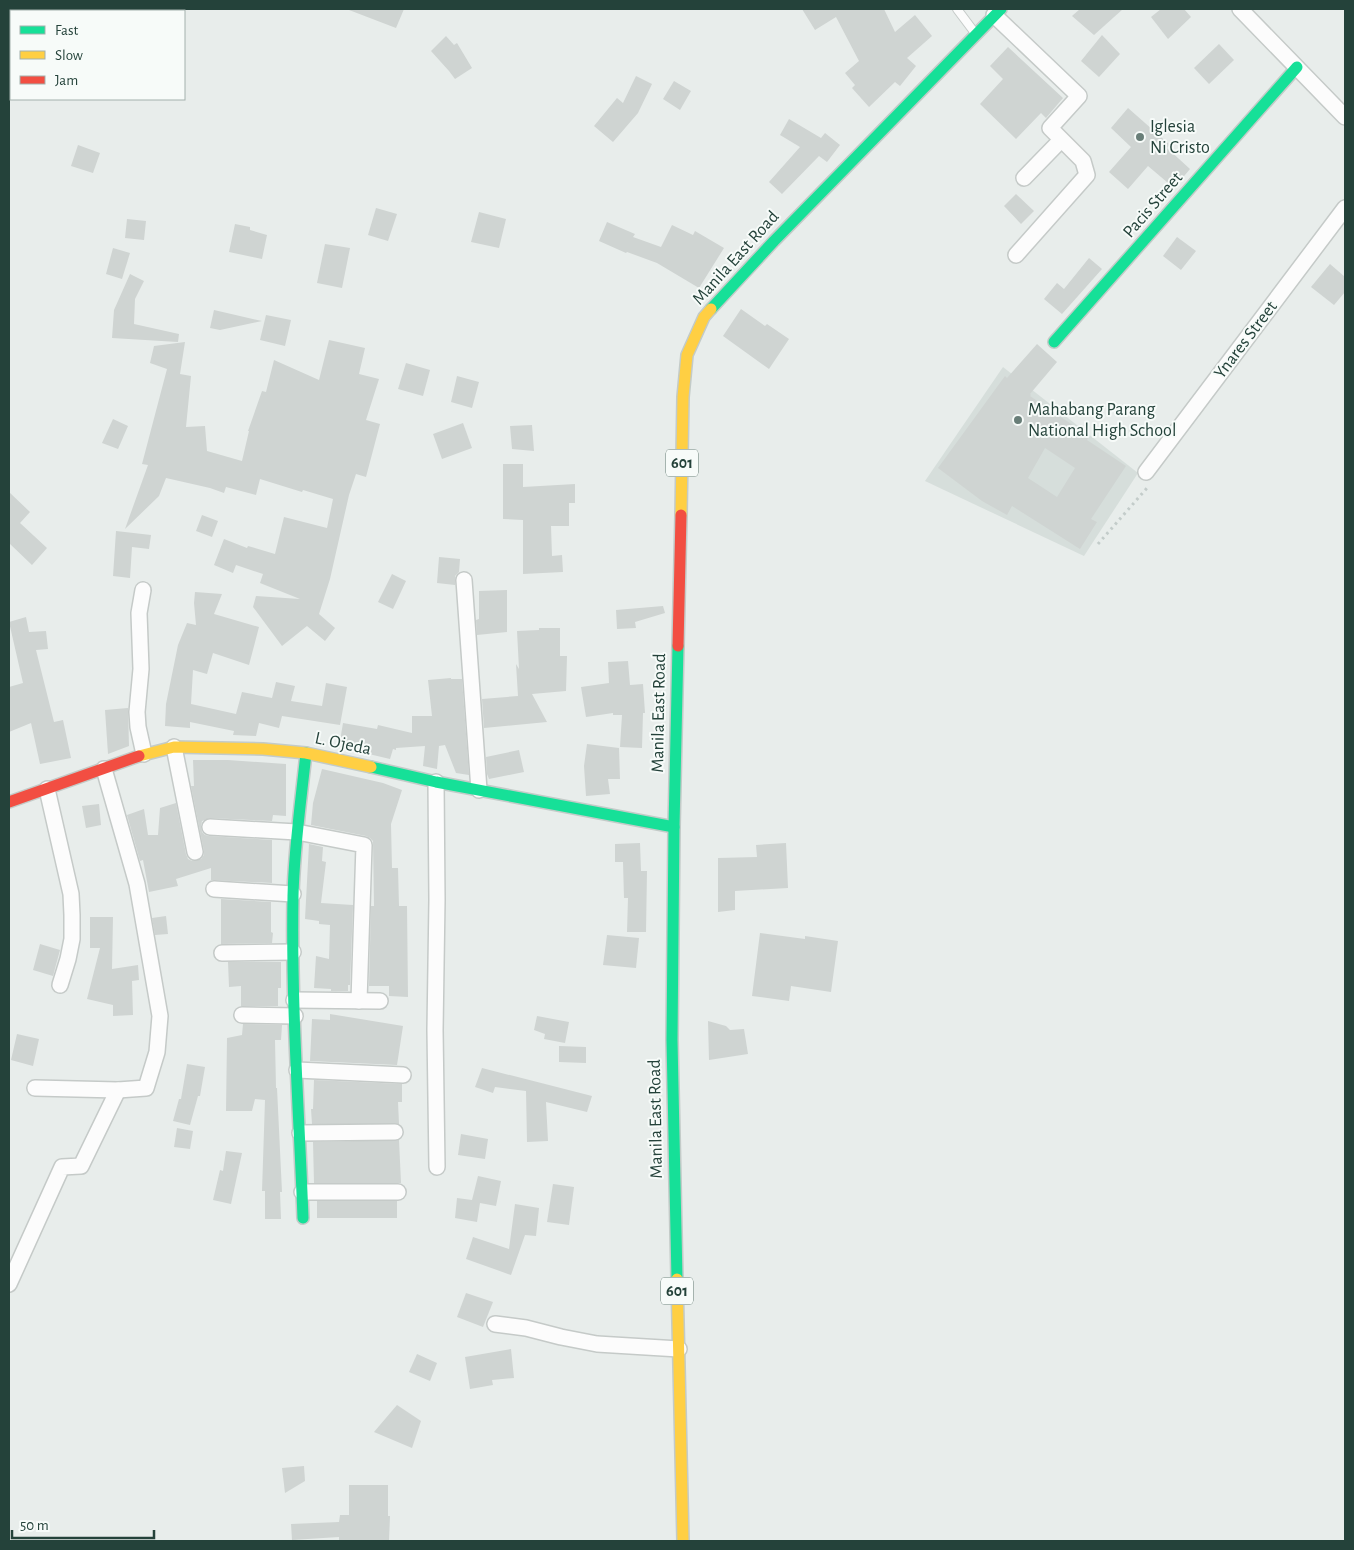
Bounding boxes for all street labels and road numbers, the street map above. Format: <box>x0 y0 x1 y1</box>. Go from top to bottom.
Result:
street label: Pacis Street <box>1120 169 1186 241</box>
street label: Manila East Road <box>689 208 783 308</box>
street label: Ynares Street <box>1211 298 1281 382</box>
road number: 601 <box>666 449 698 476</box>
street label: Manila East Road <box>649 653 669 773</box>
street label: L. Ojeda <box>313 729 373 759</box>
street label: Manila East Road <box>646 1059 666 1179</box>
road number: 601 <box>661 1278 693 1304</box>

